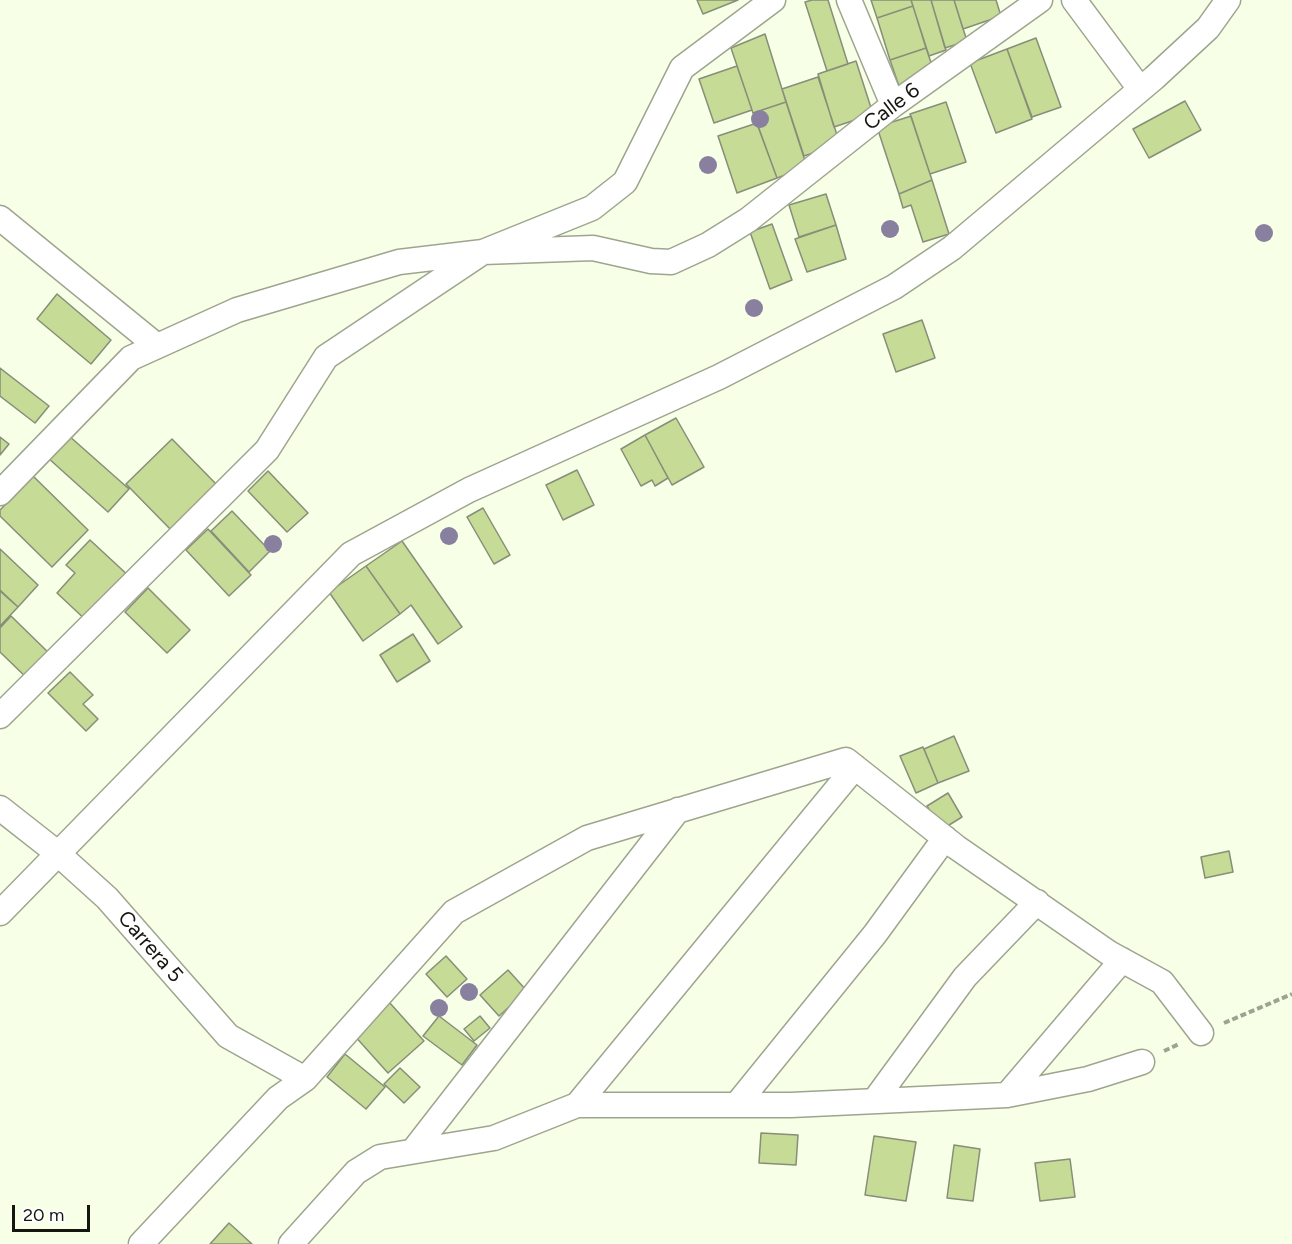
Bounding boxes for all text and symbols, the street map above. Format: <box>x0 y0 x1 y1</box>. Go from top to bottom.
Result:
street label: Calle 6 <box>859 78 925 136</box>
street label: Carrera 5 <box>112 906 188 988</box>
scale bar <box>15 1193 93 1231</box>
text: 20 m <box>23 1204 64 1226</box>

